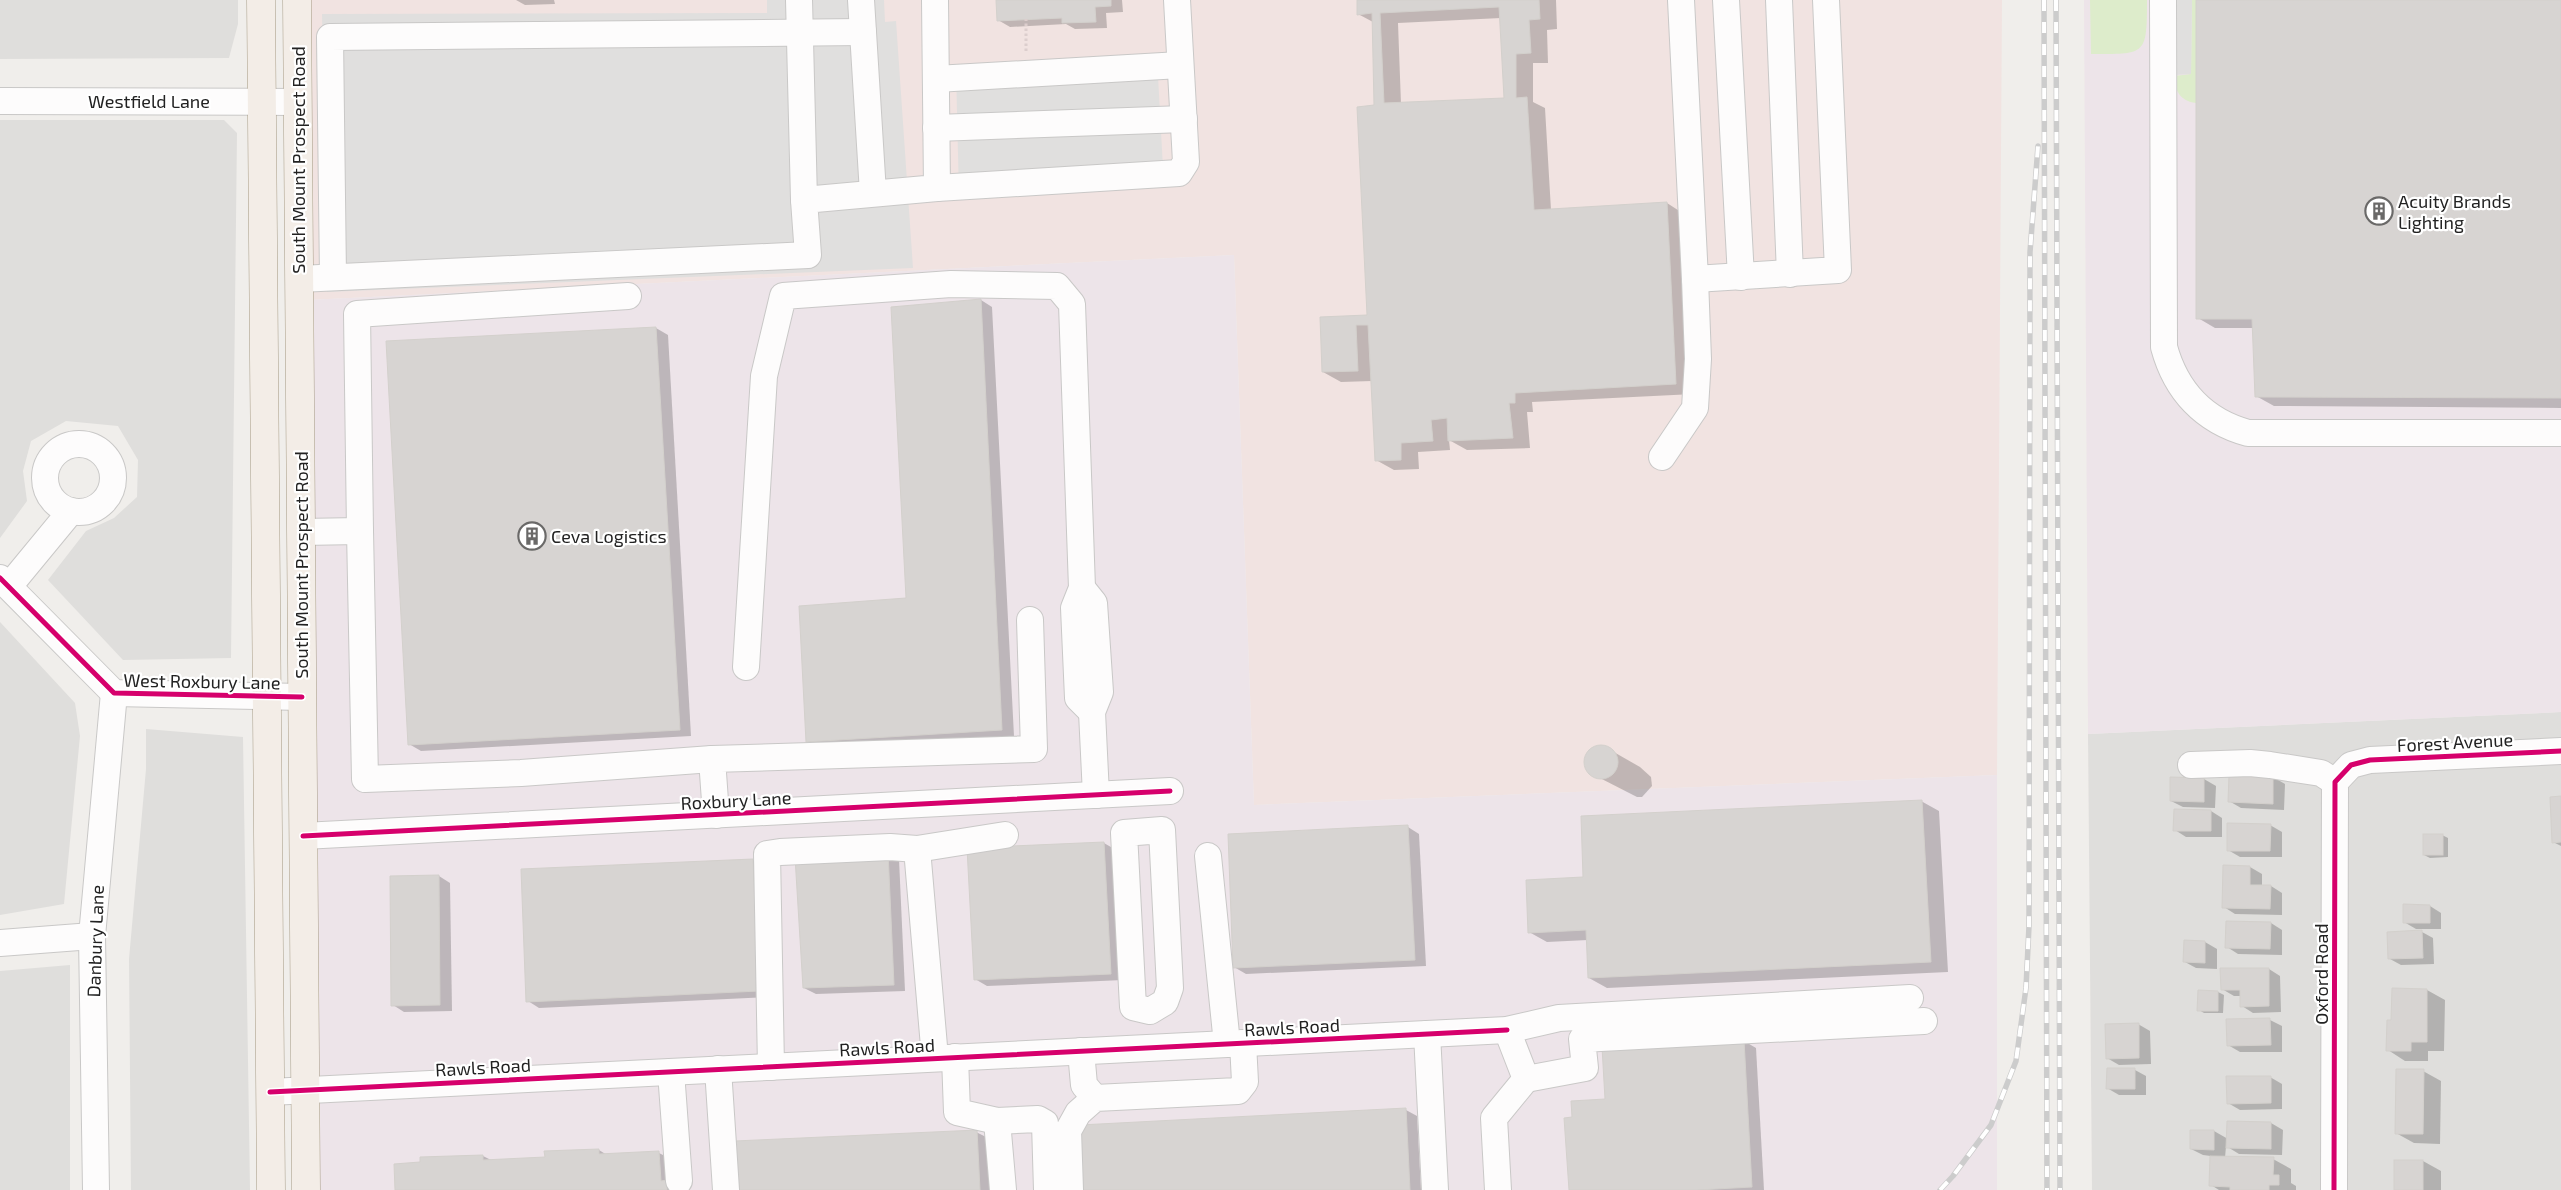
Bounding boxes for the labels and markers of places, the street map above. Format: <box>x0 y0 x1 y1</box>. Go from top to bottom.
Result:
place label: Acuity Brands Lighting <box>2398 190 2511 233</box>
building icon: Acuity Brands Lighting <box>2364 196 2394 226</box>
building icon: Ceva Logistics <box>517 521 547 551</box>
place label: Ceva Logistics <box>551 525 667 547</box>

